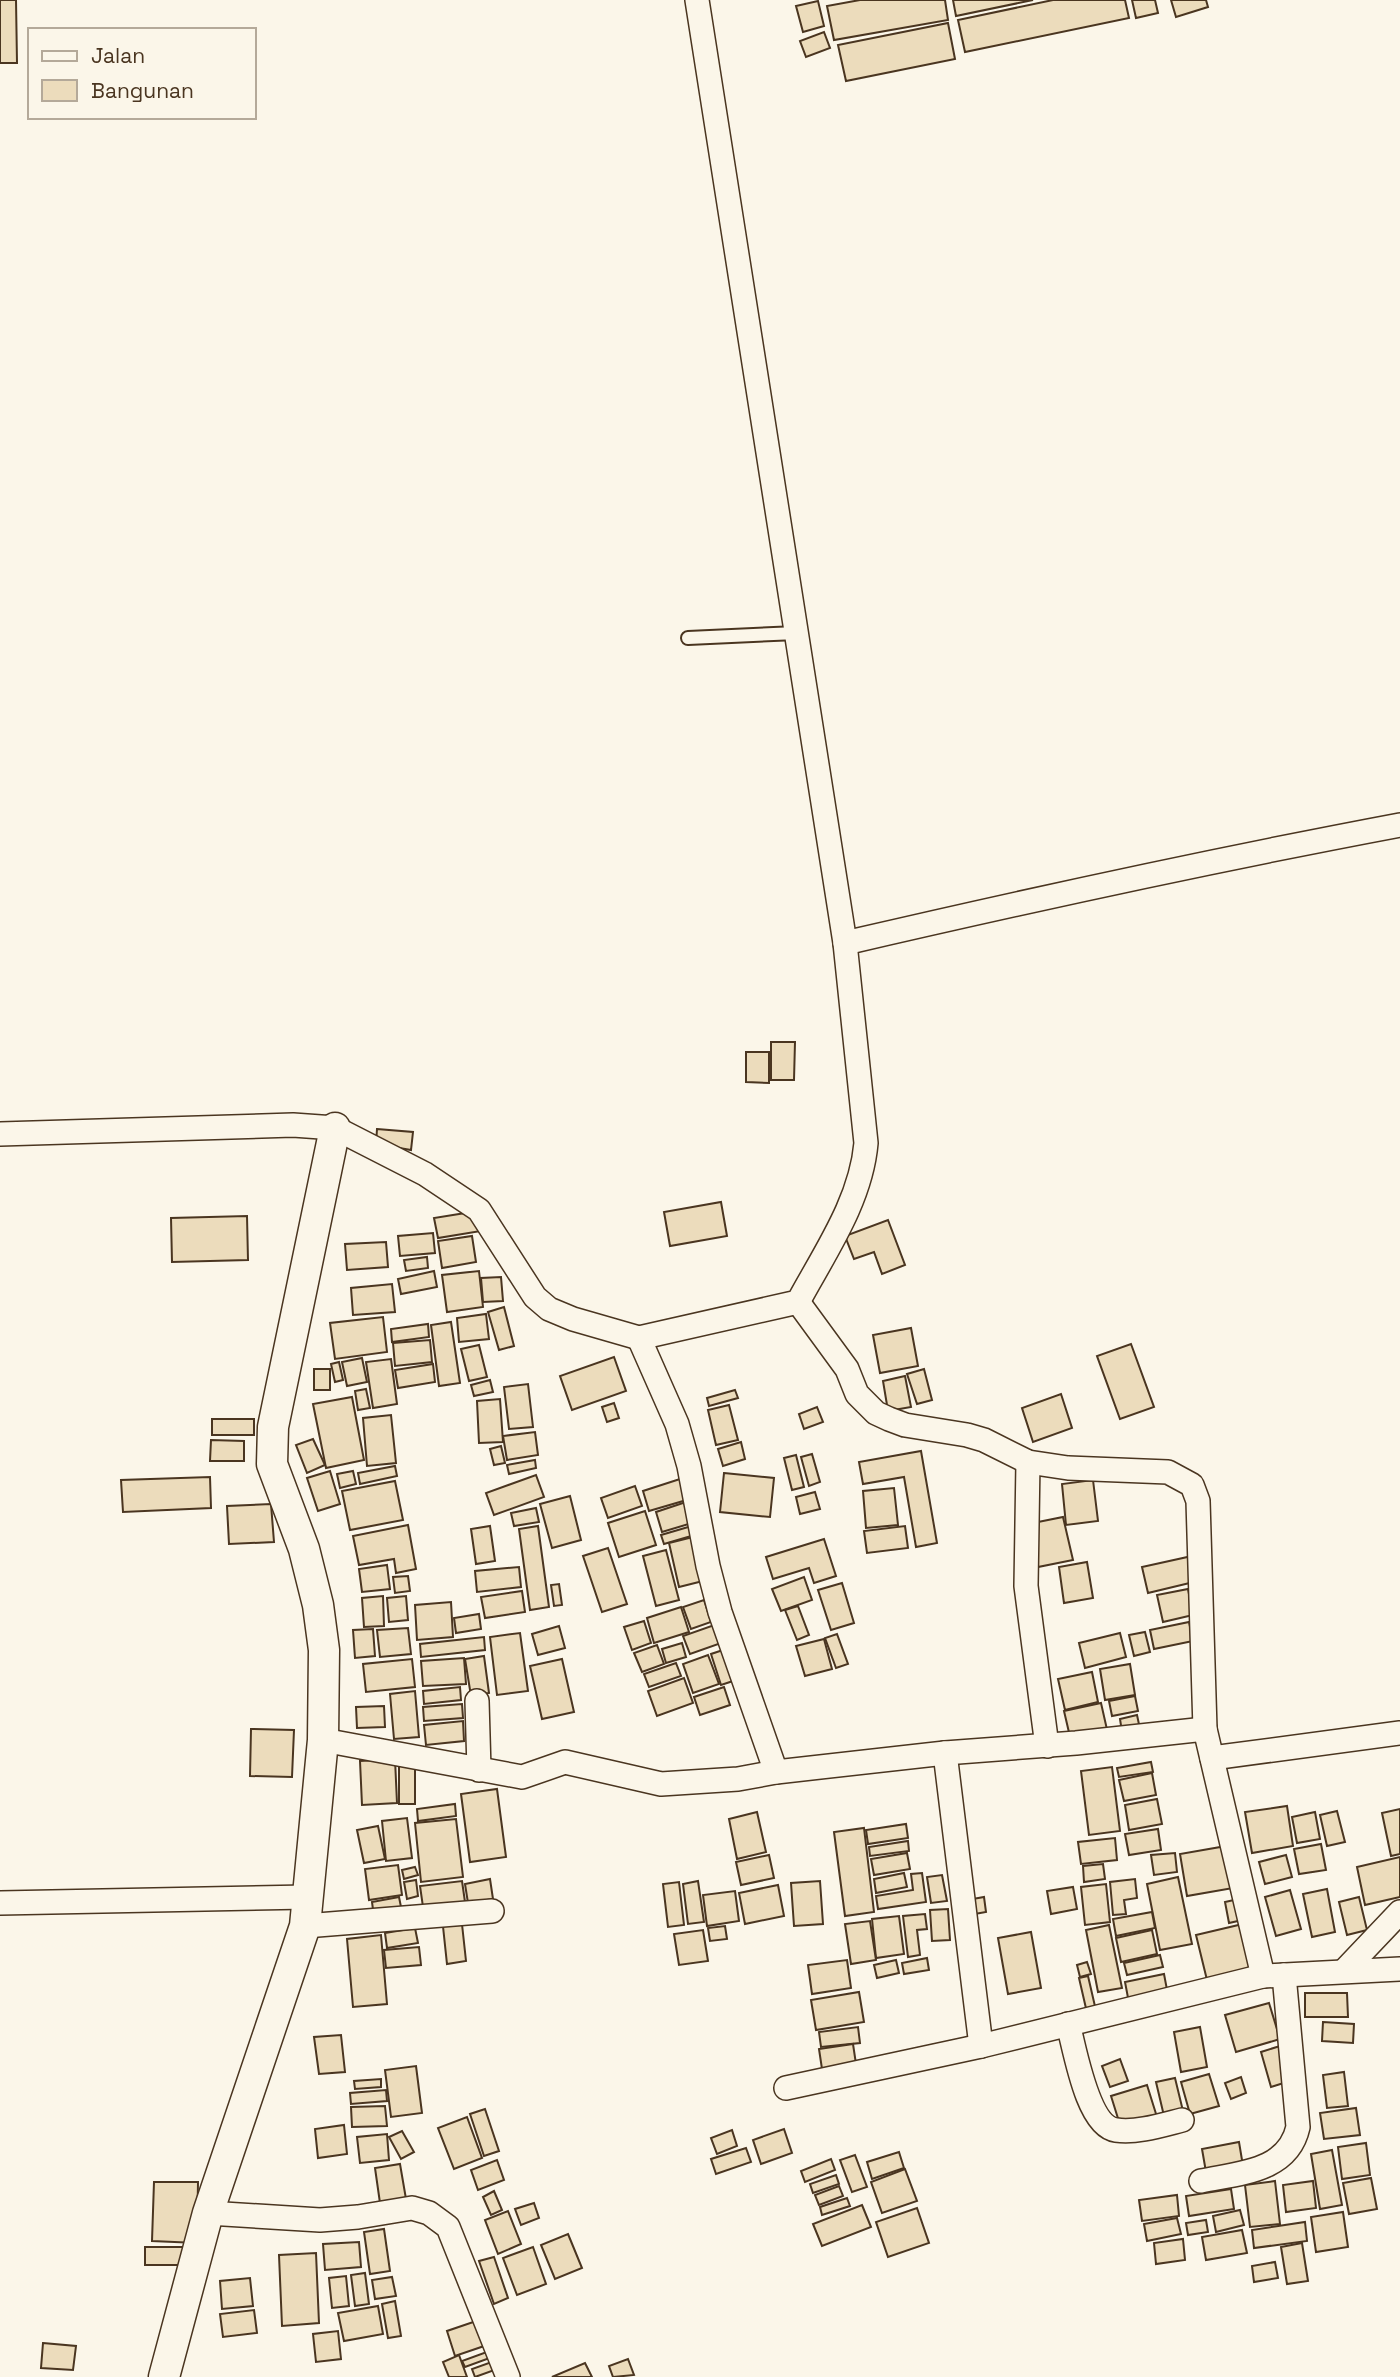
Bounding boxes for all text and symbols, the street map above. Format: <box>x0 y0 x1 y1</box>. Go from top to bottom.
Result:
legend <box>28 28 256 119</box>
text: Jalan <box>91 42 145 69</box>
text: Bangunan <box>91 77 194 104</box>

